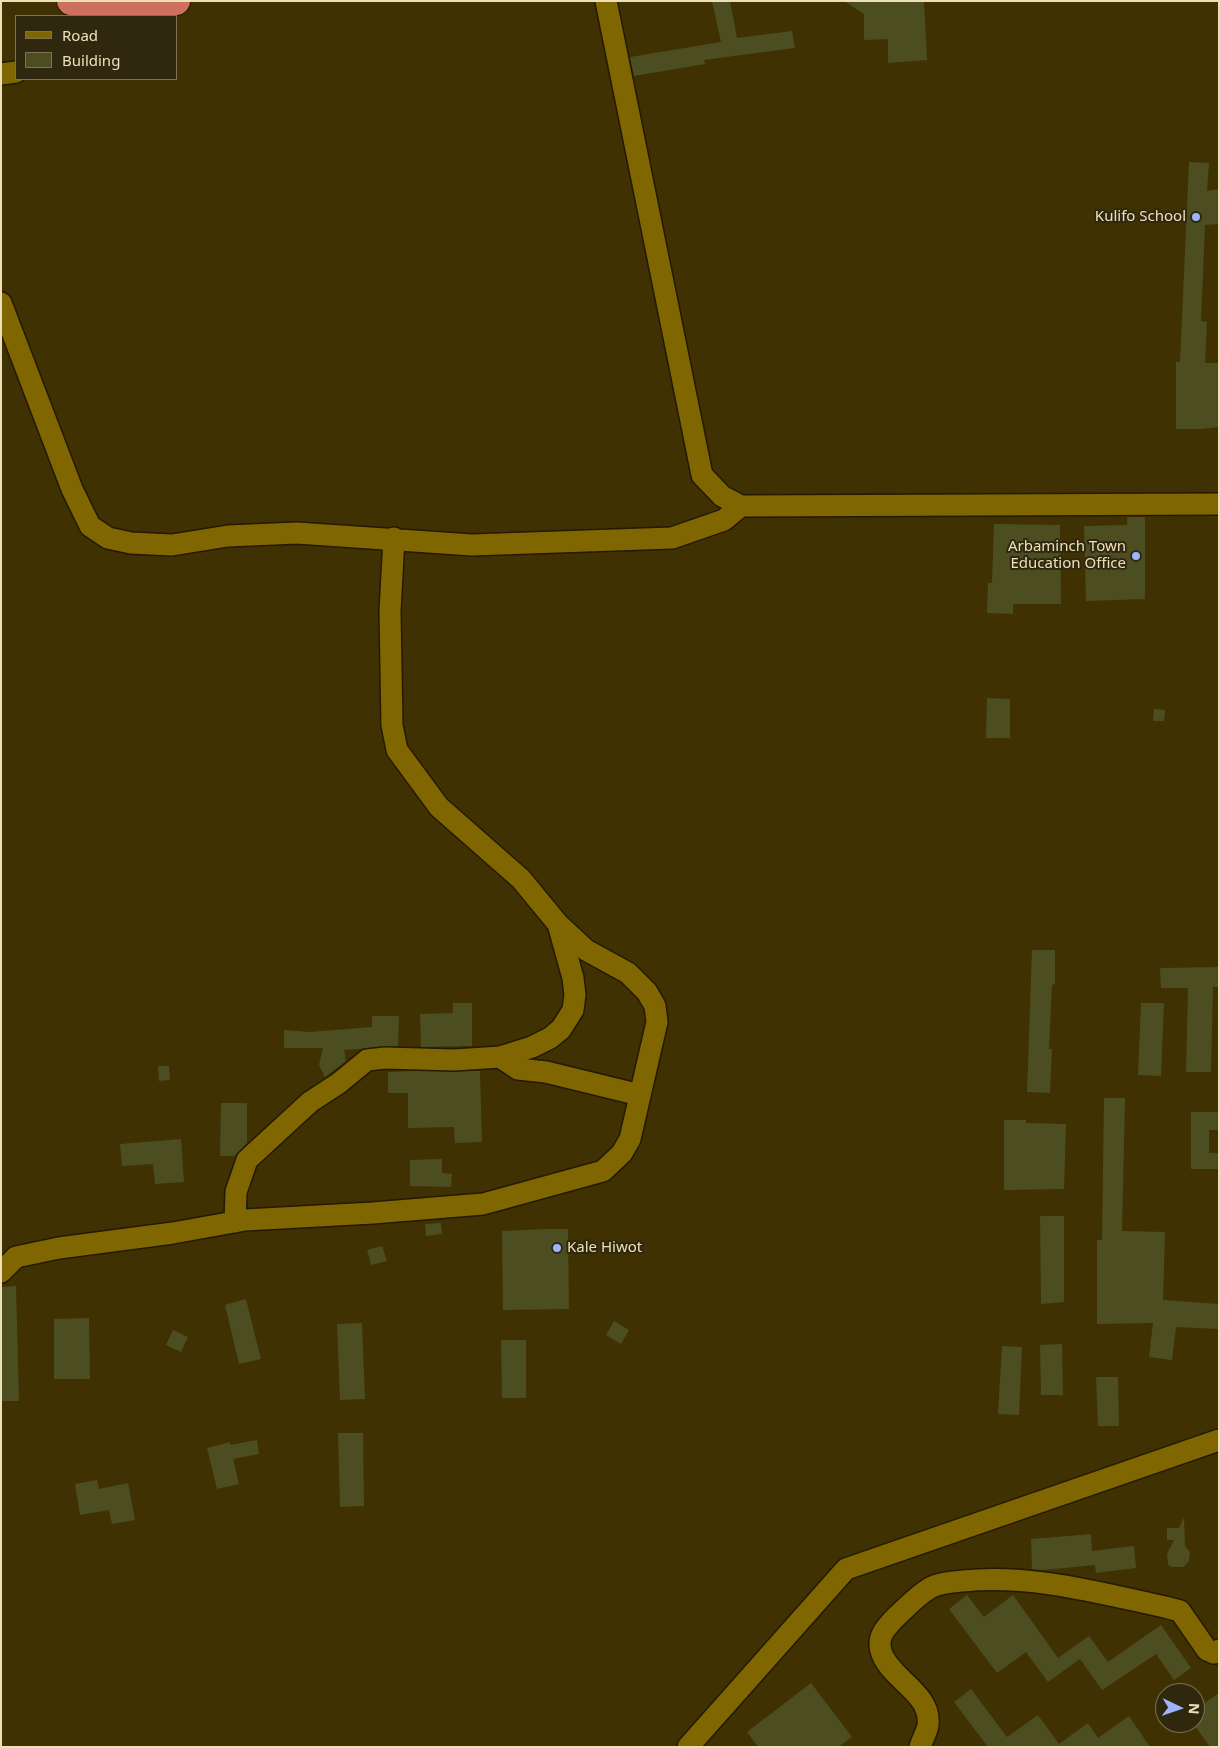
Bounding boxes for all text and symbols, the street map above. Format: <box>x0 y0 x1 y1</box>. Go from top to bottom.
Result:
legend <box>15 15 178 80</box>
text: Road <box>62 25 98 45</box>
text: Building <box>62 50 120 70</box>
place label: Kulifo School <box>1095 208 1186 226</box>
marker: Kulifo School <box>1190 211 1202 223</box>
place label: Arbaminch Town Education Office <box>1008 538 1126 573</box>
marker: Arbaminch Town Education Office <box>1130 550 1142 562</box>
place label: Kale Hiwot <box>567 1239 642 1257</box>
marker: Kale Hiwot <box>551 1242 563 1254</box>
north arrow <box>1155 1683 1205 1733</box>
text: N <box>1185 1703 1204 1715</box>

